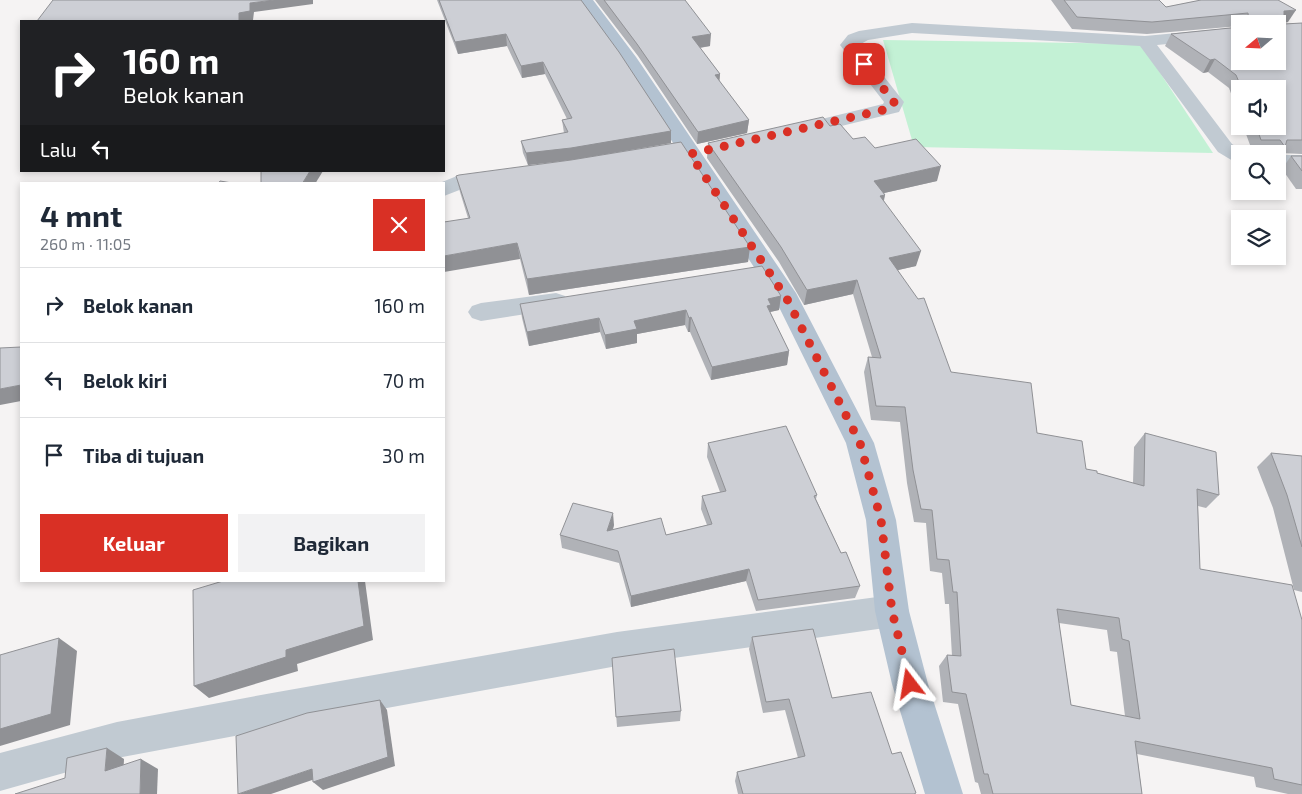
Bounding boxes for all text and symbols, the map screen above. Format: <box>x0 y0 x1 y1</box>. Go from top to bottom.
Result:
north arrow <box>1231 15 1286 70</box>
map controls <box>1231 15 1286 265</box>
text: 160 m <box>123 39 219 81</box>
icon: right <box>40 40 105 105</box>
pin <box>843 43 885 85</box>
icon: arrive <box>850 50 878 78</box>
button: sound <box>1231 80 1286 135</box>
text: Belok kanan <box>123 81 244 107</box>
icon: left <box>87 135 115 163</box>
text: Lalu <box>40 138 77 161</box>
button: search <box>1231 145 1286 200</box>
text: 4 mnt <box>40 197 122 233</box>
button: close <box>373 199 425 251</box>
button: layers <box>1231 210 1286 265</box>
text: 260 m · 11:05 <box>40 234 131 253</box>
icon: right <box>40 291 68 319</box>
text: Belok kanan <box>83 294 193 317</box>
text: 160 m <box>374 294 425 317</box>
icon: left <box>40 366 68 394</box>
text: Belok kiri <box>83 369 167 392</box>
text: 70 m <box>383 369 425 392</box>
icon: arrive <box>40 441 68 469</box>
text: Tiba di tujuan <box>83 444 204 467</box>
text: 30 m <box>382 444 425 467</box>
button: Keluar <box>40 514 228 572</box>
button: Bagikan <box>238 514 425 572</box>
position arrow <box>883 657 935 709</box>

